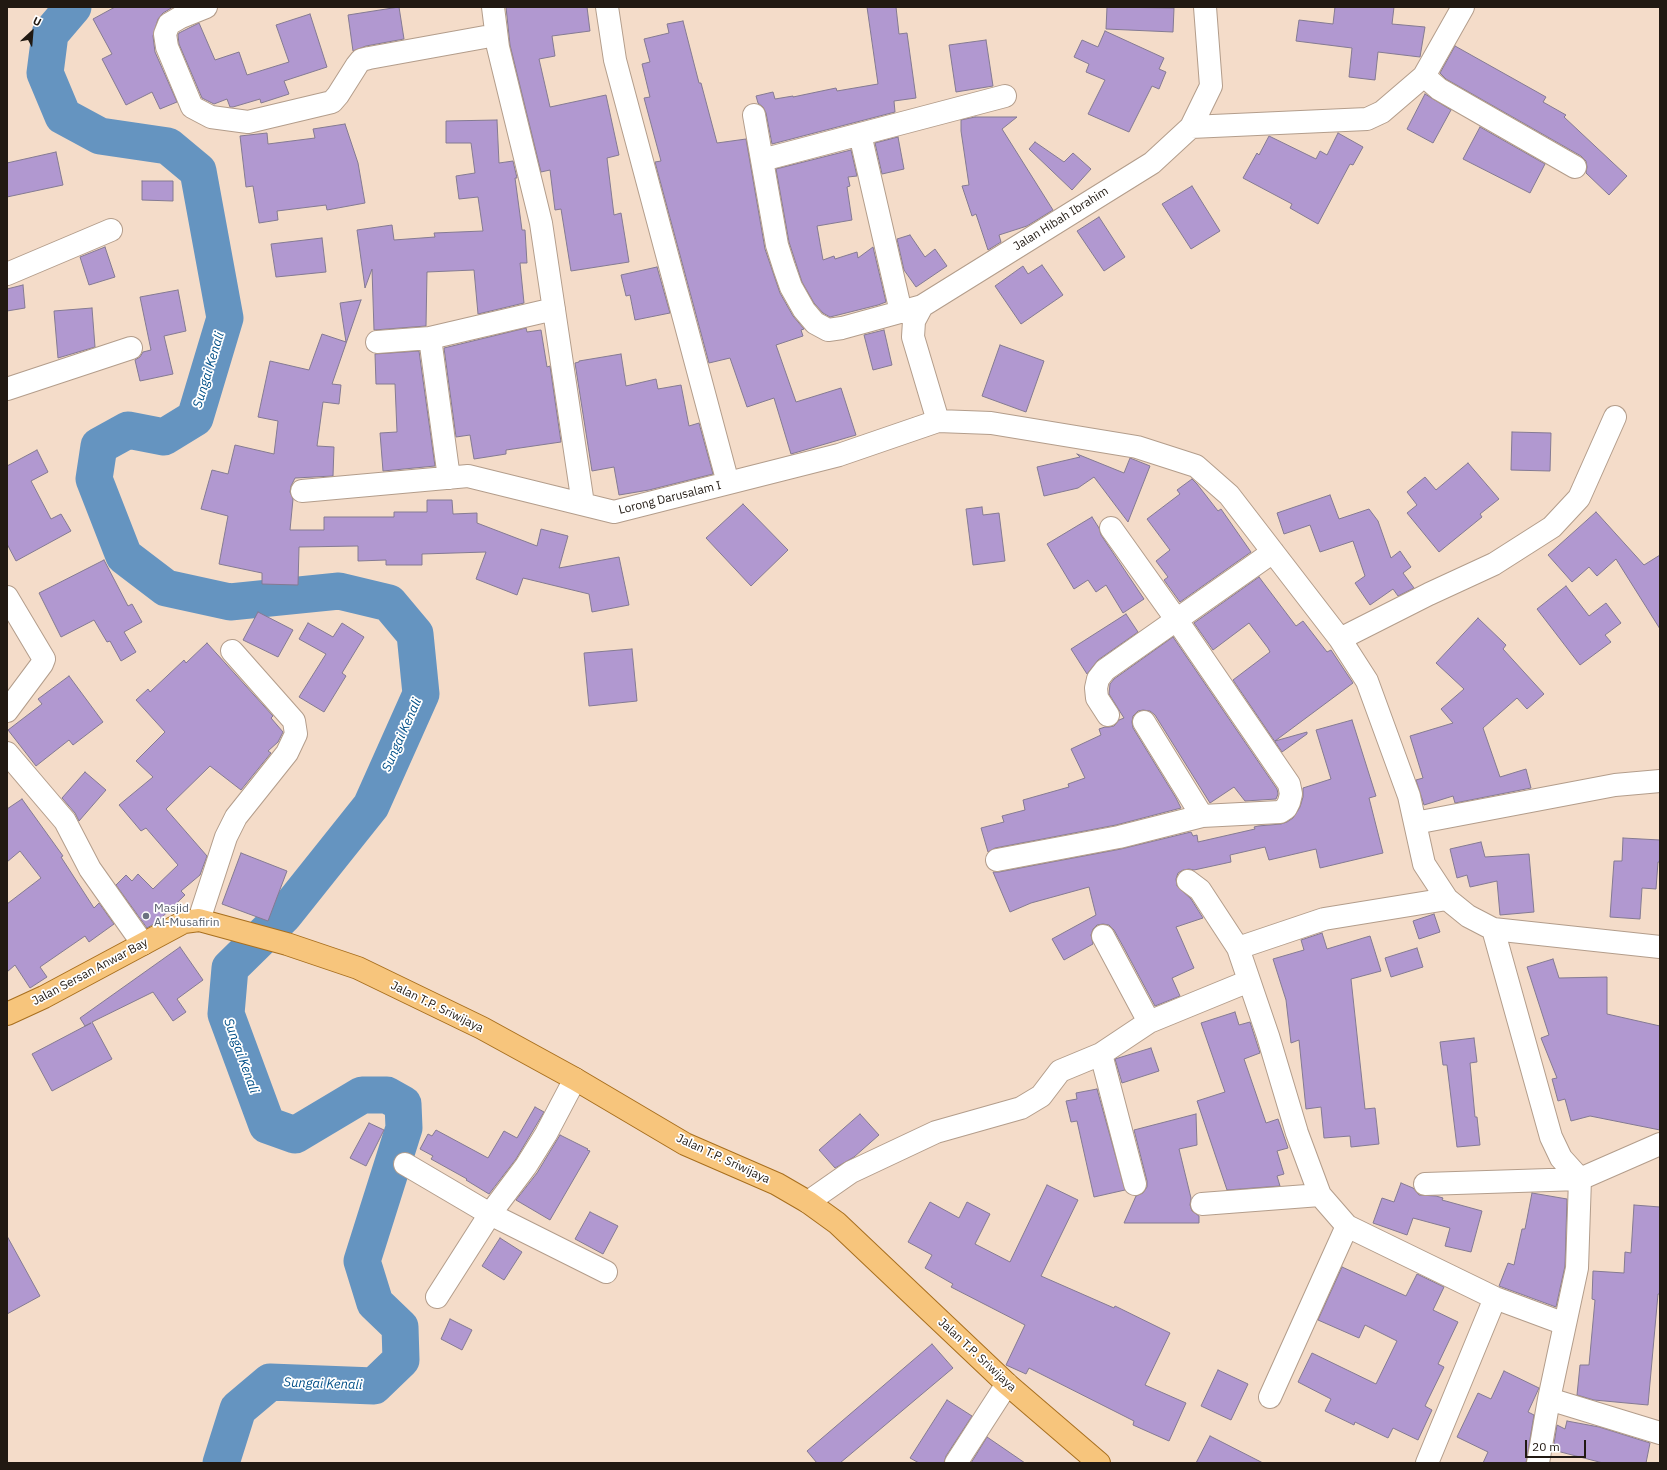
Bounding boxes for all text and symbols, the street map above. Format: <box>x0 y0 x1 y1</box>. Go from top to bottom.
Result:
north arrow <box>12 12 52 52</box>
text: U <box>31 13 44 29</box>
street label: Jalan Hibah Ibrahim <box>1011 184 1111 254</box>
water label: Sungai Kenali <box>190 330 228 410</box>
street label: Lorong Darusalam I <box>617 478 723 518</box>
water label: Sungai Kenali <box>379 696 425 774</box>
place label: Masjid Al-Musafirin <box>154 902 219 930</box>
marker: Masjid Al-Musafirin <box>141 911 151 921</box>
street label: Jalan Sersan Anwar Bay <box>30 935 150 1009</box>
street label: Jalan T.P. Sriwijaya <box>388 978 486 1036</box>
water label: Sungai Kenali <box>220 1016 262 1096</box>
street label: Jalan T.P. Sriwijaya <box>674 1131 772 1187</box>
street label: Jalan T.P. Sriwijaya <box>935 1315 1019 1395</box>
water label: Sungai Kenali <box>283 1375 363 1393</box>
scale bar <box>1527 1432 1588 1458</box>
text: 20 m <box>1532 1439 1560 1454</box>

